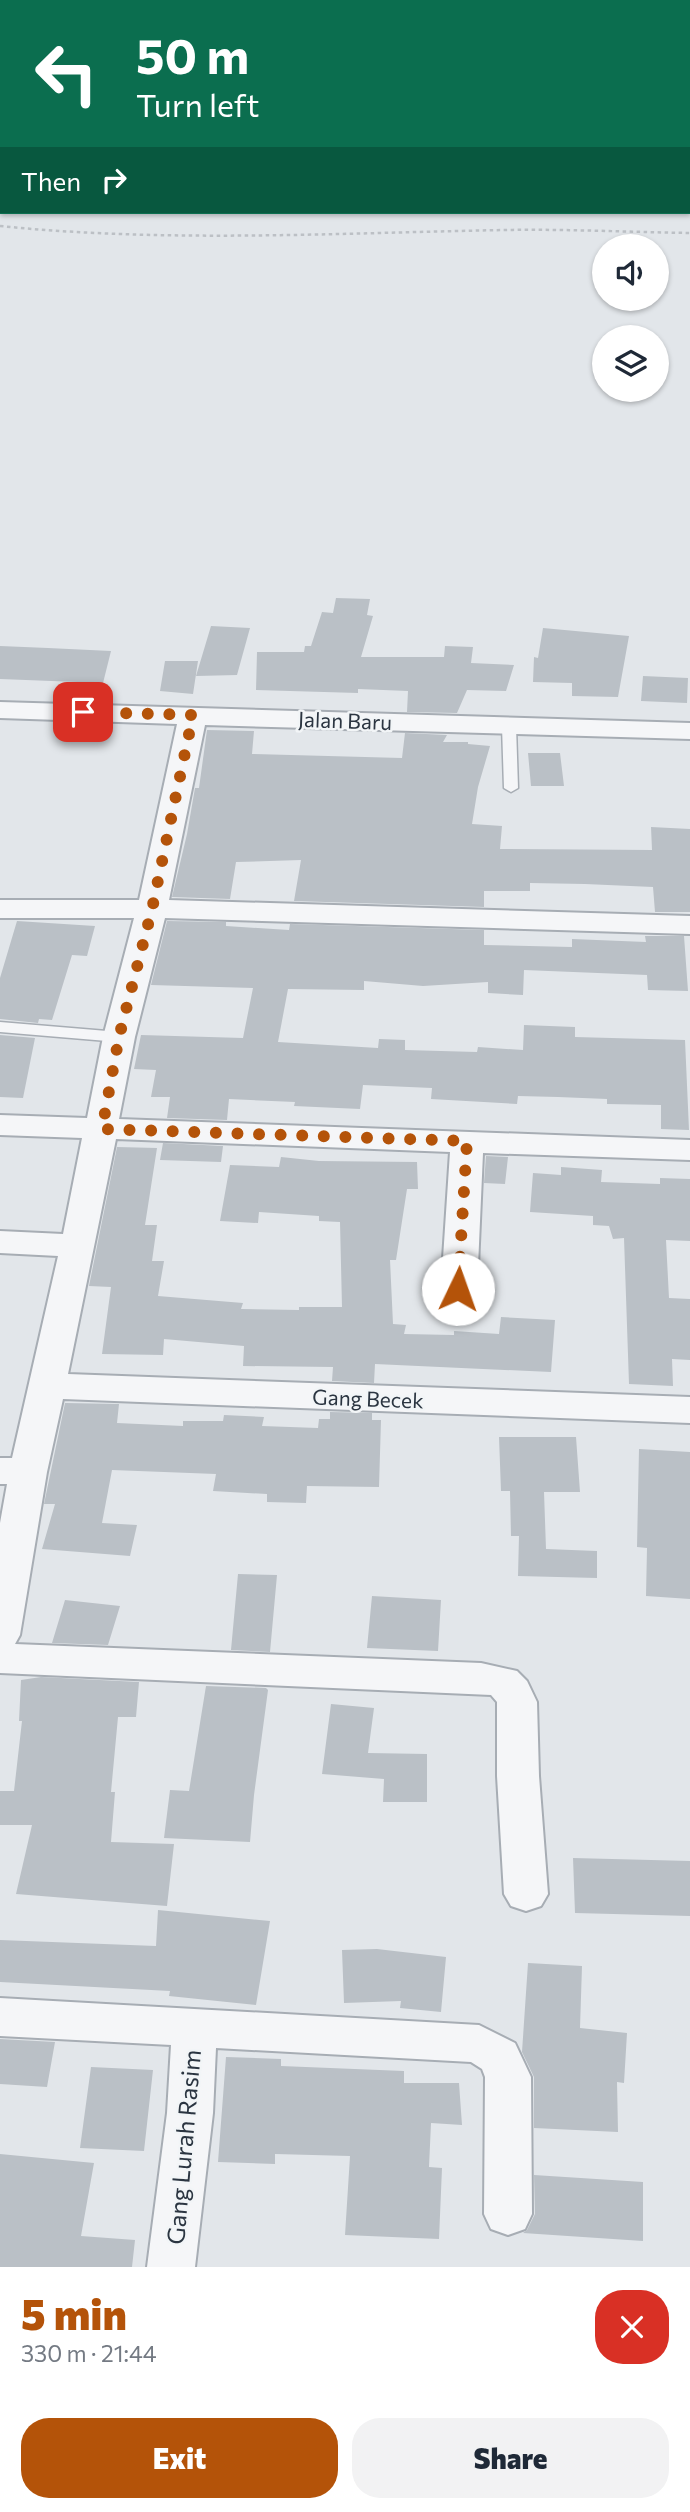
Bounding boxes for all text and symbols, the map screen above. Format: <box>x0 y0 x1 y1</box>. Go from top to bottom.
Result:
text: 50 m <box>136 24 249 84</box>
icon: left <box>21 28 112 119</box>
text: Turn left <box>136 84 260 124</box>
icon: right <box>95 161 133 199</box>
text: Then <box>21 165 81 196</box>
map controls <box>592 234 669 402</box>
button: sound <box>592 234 669 311</box>
button: layers <box>592 325 669 402</box>
pin <box>53 682 113 742</box>
icon: arrive <box>64 693 102 731</box>
street label: Jalan Baru <box>298 706 392 734</box>
position arrow <box>421 1252 495 1326</box>
street label: Gang Becek <box>312 1384 424 1412</box>
street label: Gang Lurah Rasim <box>160 2048 206 2246</box>
text: 5 min <box>21 2287 127 2339</box>
button: close <box>595 2290 669 2364</box>
text: 330 m · 21:44 <box>21 2339 157 2367</box>
button: Exit <box>21 2418 338 2498</box>
button: Share <box>352 2418 669 2498</box>

